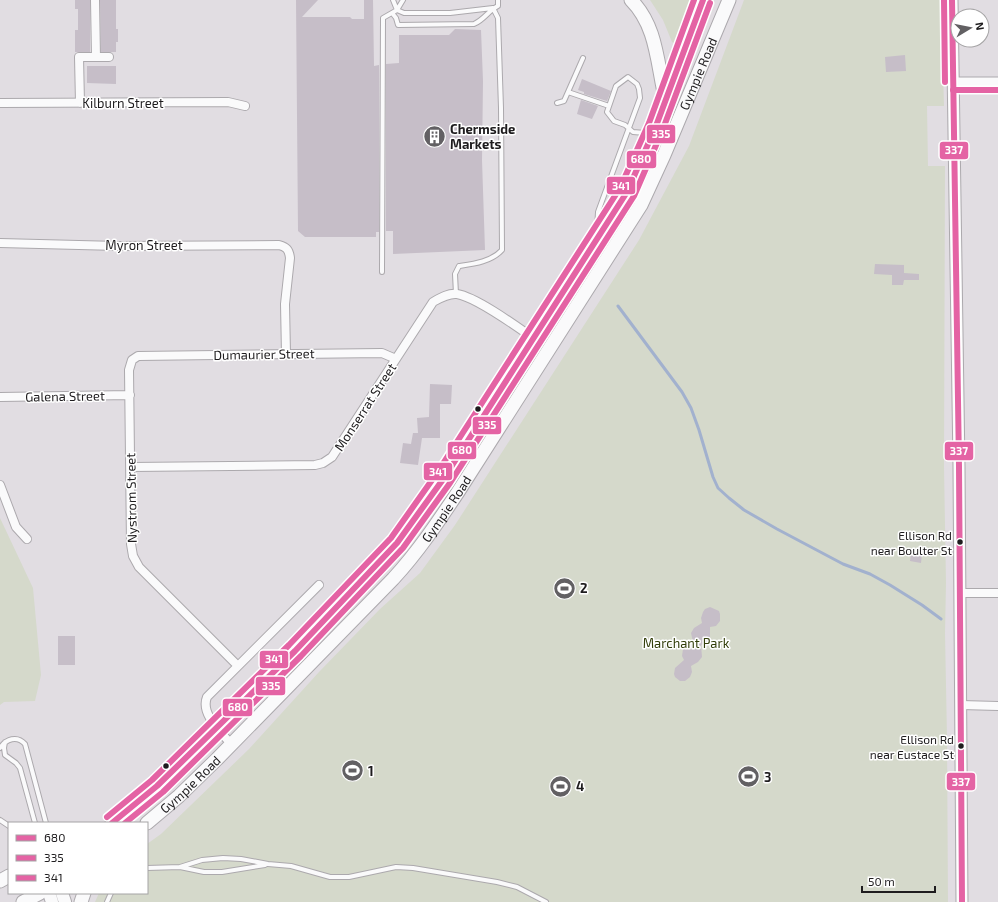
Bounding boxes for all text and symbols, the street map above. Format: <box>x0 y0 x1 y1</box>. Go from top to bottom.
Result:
north arrow <box>950 8 990 48</box>
text: N <box>973 21 987 31</box>
street label: Gympie Road <box>676 35 720 112</box>
street label: Kilburn Street <box>82 95 164 111</box>
place label: Chermside Markets <box>450 121 515 152</box>
building icon: Chermside Markets <box>421 123 447 149</box>
line badge: 335 <box>646 124 676 144</box>
text: 335 <box>652 127 670 140</box>
line badge: 337 <box>939 141 969 160</box>
text: 337 <box>945 143 963 156</box>
line badge: 680 <box>626 150 657 169</box>
text: 680 <box>631 152 651 165</box>
line badge: 341 <box>606 176 636 195</box>
text: 341 <box>612 179 630 192</box>
street label: Myron Street <box>105 237 183 253</box>
street label: Dumaurier Street <box>213 345 315 363</box>
street label: Monserrat Street <box>331 360 399 454</box>
street label: Galena Street <box>25 387 105 405</box>
unlabelled marker <box>473 404 483 414</box>
line badge: 335 <box>472 416 502 435</box>
text: 335 <box>478 418 496 431</box>
line badge: 680 <box>447 441 477 460</box>
line badge: 337 <box>944 441 974 461</box>
text: 680 <box>452 443 472 456</box>
text: 337 <box>950 444 968 457</box>
street label: Nystrom Street <box>122 453 140 543</box>
line badge: 341 <box>423 462 453 481</box>
text: 341 <box>429 465 447 478</box>
street label: Gympie Road <box>418 472 475 545</box>
place label: Ellison Rd near Boulter St <box>871 528 952 557</box>
marker: Ellison Rd near Boulter St <box>955 537 965 547</box>
sports icon: 2 <box>552 575 578 601</box>
place label: 2 <box>580 580 588 596</box>
park label: Marchant Park <box>643 635 730 651</box>
line badge: 341 <box>259 650 289 669</box>
text: 341 <box>265 652 283 665</box>
line badge: 335 <box>255 676 286 696</box>
text: 335 <box>262 679 280 692</box>
line badge: 680 <box>222 698 253 717</box>
text: 680 <box>228 700 248 713</box>
place label: Ellison Rd near Eustace St <box>870 732 954 761</box>
marker: Ellison Rd near Eustace St <box>956 741 966 751</box>
street label: Gympie Road <box>157 752 224 817</box>
sports icon: 1 <box>339 758 365 784</box>
unlabelled marker <box>161 761 171 771</box>
place label: 1 <box>368 763 374 779</box>
sports icon: 3 <box>735 764 761 790</box>
place label: 3 <box>764 769 771 785</box>
line badge: 337 <box>946 772 976 791</box>
sports icon: 4 <box>548 773 574 799</box>
text: 337 <box>952 775 970 788</box>
place label: 4 <box>576 778 584 794</box>
legend <box>8 822 148 894</box>
text: 680 <box>44 830 65 844</box>
text: 335 <box>44 850 64 864</box>
scale bar <box>862 868 935 894</box>
text: 341 <box>44 870 63 884</box>
text: 50 m <box>868 874 895 888</box>

